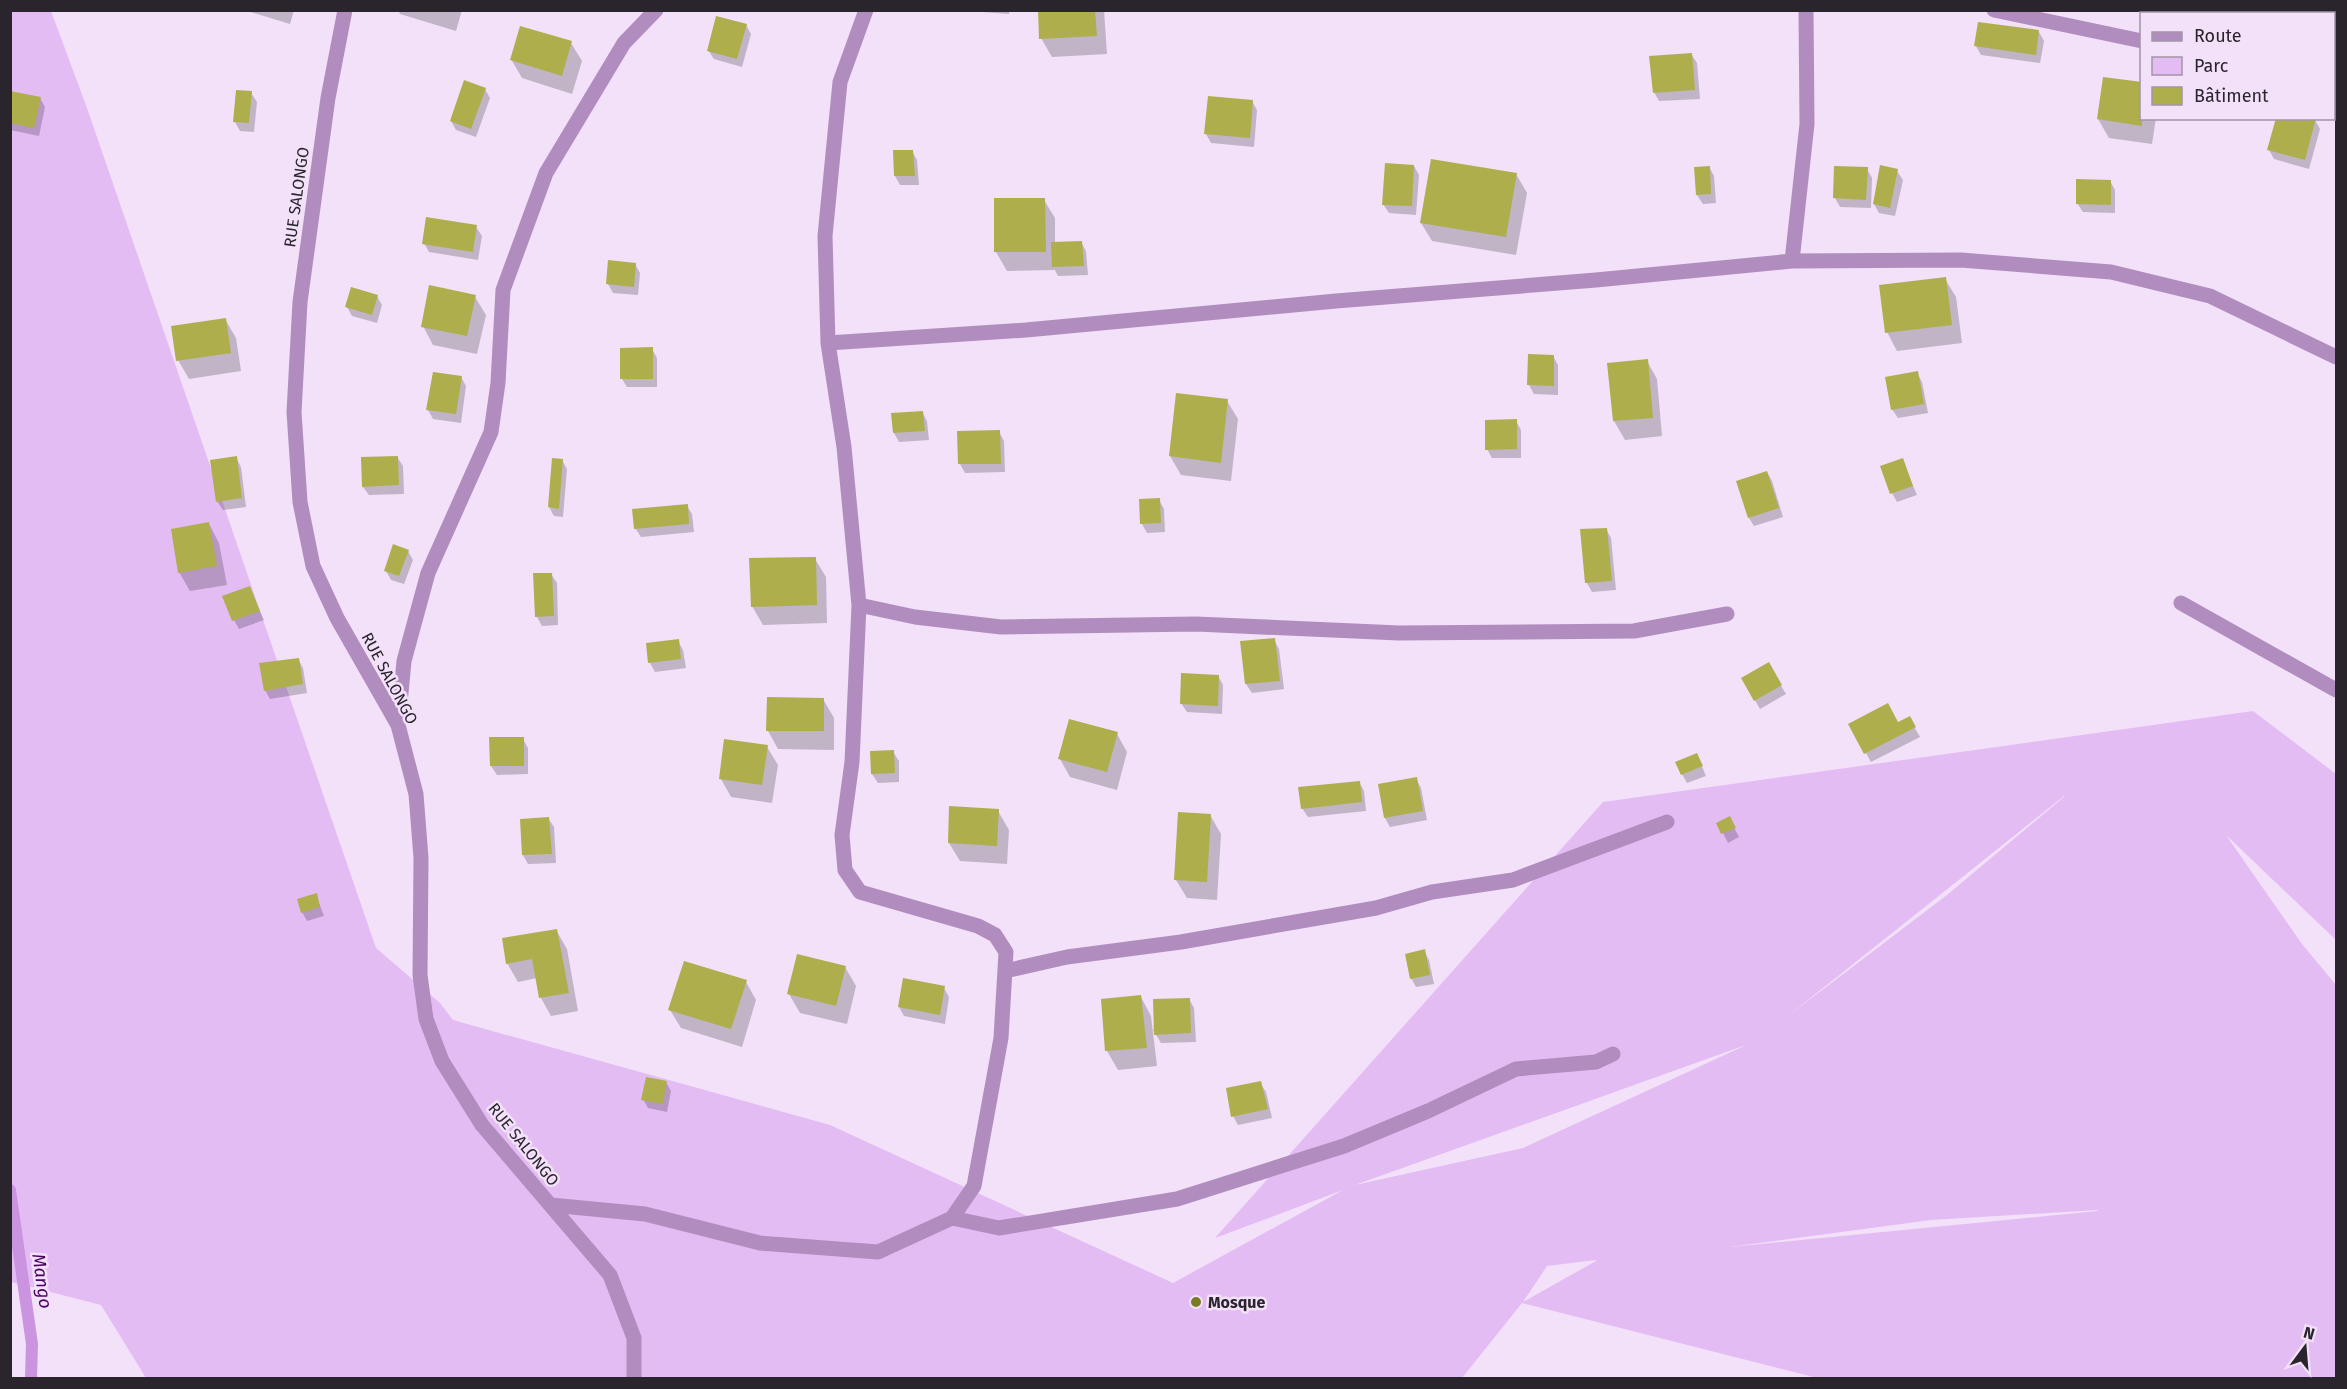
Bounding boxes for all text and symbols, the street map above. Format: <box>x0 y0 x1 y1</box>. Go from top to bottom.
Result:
legend <box>2140 12 2335 120</box>
text: Route <box>2194 25 2242 47</box>
text: Parc <box>2194 55 2229 77</box>
text: Bâtiment <box>2194 85 2269 107</box>
street label: RUE SALONGO <box>280 146 313 248</box>
street label: RUE SALONGO <box>357 629 422 727</box>
street label: RUE SALONGO <box>484 1099 563 1190</box>
water label: Mango <box>27 1252 57 1310</box>
place label: Mosque <box>1208 1293 1265 1312</box>
marker: Mosque <box>1189 1295 1203 1309</box>
north arrow <box>2275 1317 2335 1377</box>
text: N <box>2301 1322 2317 1344</box>

